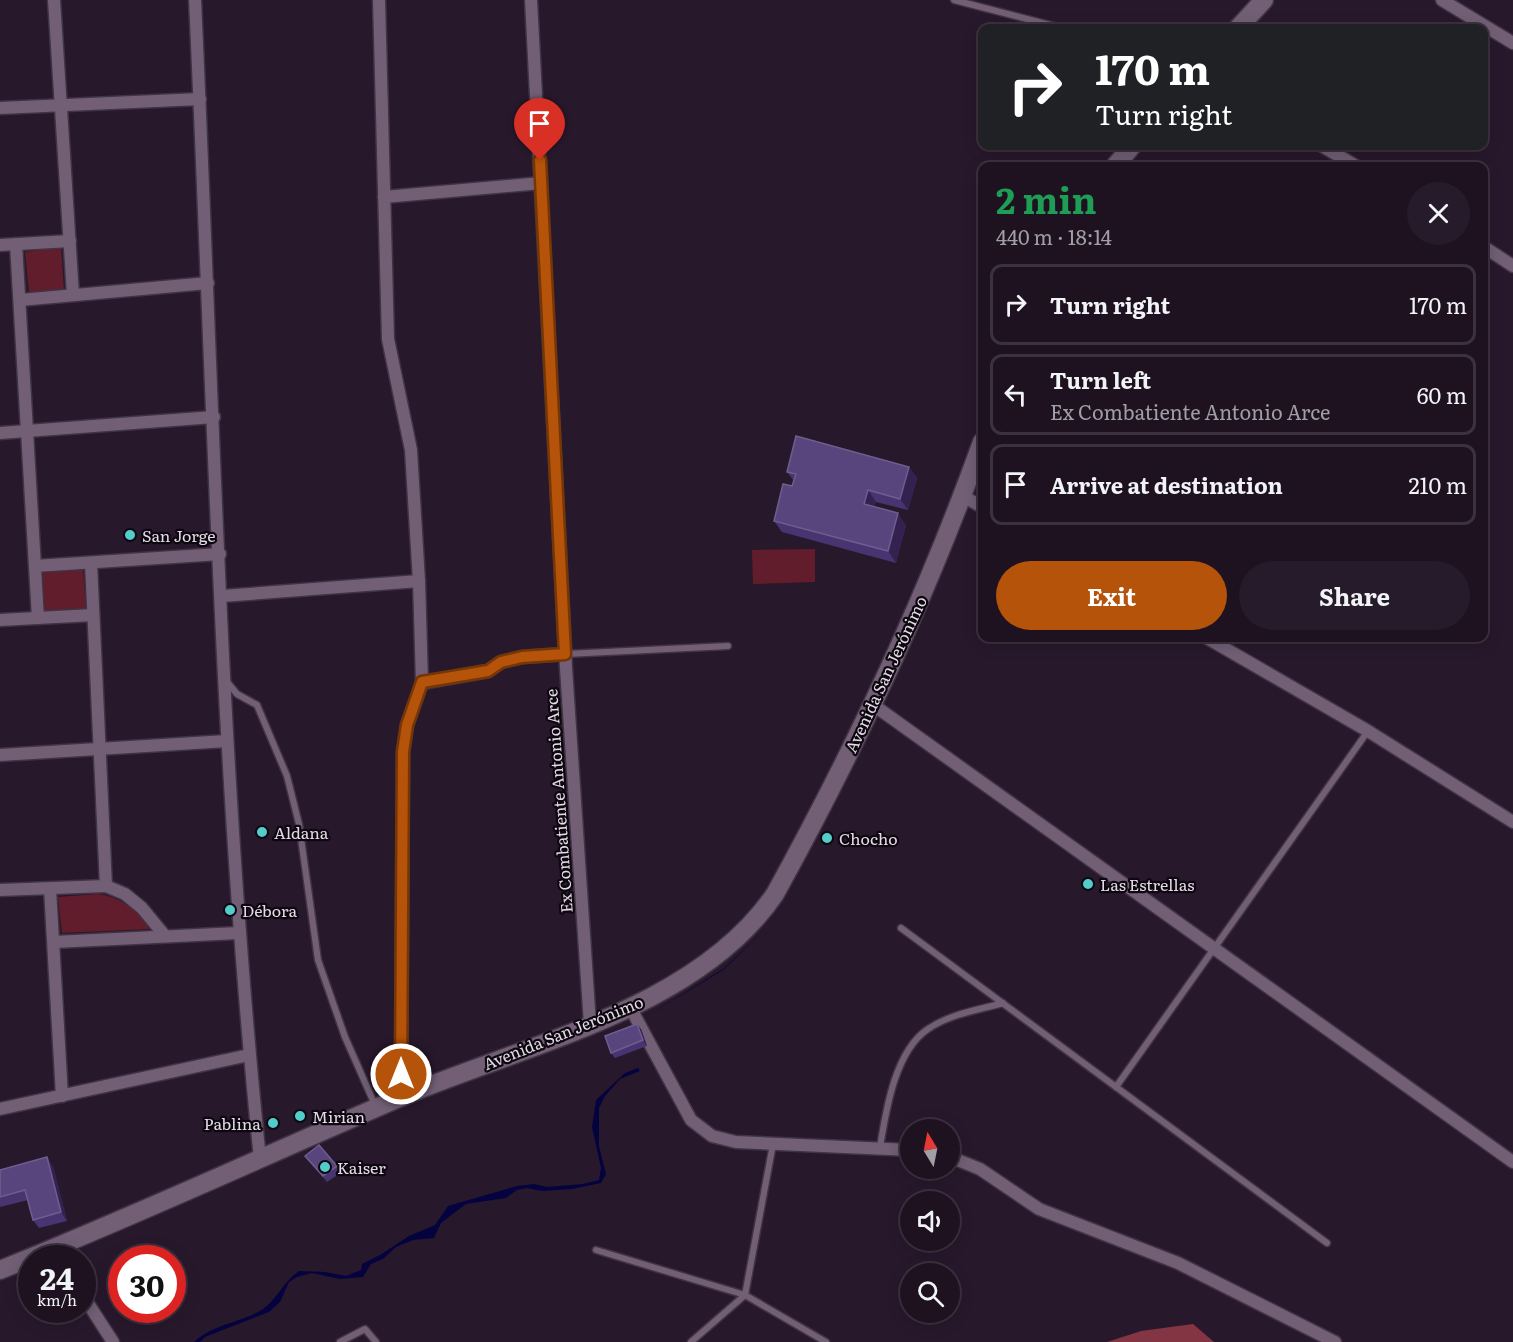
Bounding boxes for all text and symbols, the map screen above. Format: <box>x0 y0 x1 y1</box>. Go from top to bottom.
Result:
text: 170 m <box>1095 36 1210 98</box>
icon: right <box>996 48 1074 126</box>
text: Turn right <box>1095 93 1232 133</box>
pin <box>514 98 565 160</box>
icon: arrive <box>523 107 556 140</box>
text: 2 min <box>996 172 1097 225</box>
button: close <box>1407 182 1470 245</box>
text: 440 m · 18:14 <box>996 221 1112 251</box>
icon: right <box>999 288 1032 321</box>
text: Turn right <box>1050 288 1170 321</box>
text: 170 m <box>1409 288 1467 321</box>
text: Turn left <box>1050 363 1151 396</box>
icon: left <box>999 378 1032 411</box>
text: 60 m <box>1417 378 1467 411</box>
text: Ex Combatiente Antonio Arce <box>1050 396 1331 426</box>
icon: arrive <box>999 468 1032 501</box>
text: Arrive at destination <box>1050 468 1283 501</box>
text: 210 m <box>1408 468 1467 501</box>
place label: San Jorge <box>142 523 216 547</box>
marker: San Jorge <box>123 528 137 542</box>
button: Exit <box>996 561 1227 630</box>
button: Share <box>1239 561 1470 630</box>
street label: Avenida San Jerónimo <box>838 592 932 756</box>
street label: Ex Combatiente Antonio Arce <box>538 688 578 914</box>
place label: Aldana <box>274 820 329 844</box>
marker: Aldana <box>255 825 269 839</box>
place label: Chocho <box>839 826 898 850</box>
marker: Chocho <box>820 831 834 845</box>
place label: Las Estrellas <box>1100 872 1194 896</box>
marker: Las Estrellas <box>1081 877 1095 891</box>
place label: Débora <box>242 898 298 922</box>
marker: Débora <box>223 903 237 917</box>
street label: Avenida San Jerónimo <box>479 989 647 1075</box>
position arrow <box>369 1042 433 1106</box>
place label: Mirian <box>312 1104 366 1128</box>
marker: Mirian <box>293 1109 307 1123</box>
place label: Pablina <box>204 1111 261 1135</box>
marker: Pablina <box>266 1116 280 1130</box>
north arrow <box>900 1119 960 1179</box>
map controls <box>900 1119 960 1323</box>
place label: Kaiser <box>337 1155 386 1179</box>
marker: Kaiser <box>318 1160 332 1174</box>
button: sound <box>900 1191 960 1251</box>
speed limit sign: 30 <box>108 1245 186 1323</box>
text: 24 <box>40 1255 74 1299</box>
button: search <box>900 1263 960 1323</box>
text: km/h <box>37 1288 77 1311</box>

